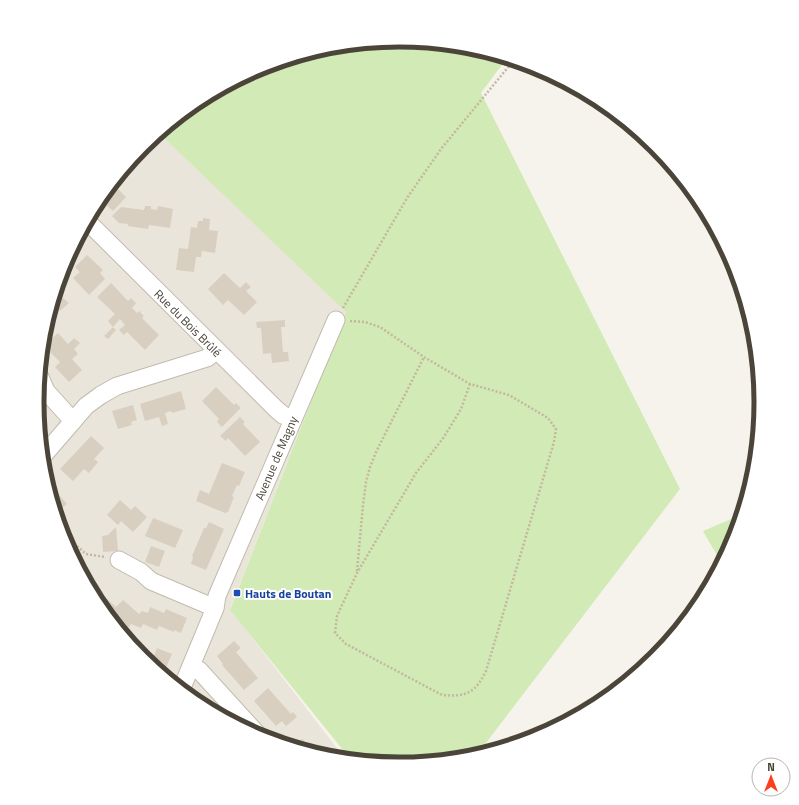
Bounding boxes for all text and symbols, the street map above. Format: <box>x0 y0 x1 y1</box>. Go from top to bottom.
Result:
street label: Rue du Bois Brûlé <box>150 285 226 361</box>
street label: Avenue de Magny <box>250 413 302 503</box>
place label: Hauts de Boutan <box>245 584 331 603</box>
marker: Hauts de Boutan <box>232 588 242 598</box>
north arrow <box>751 757 791 797</box>
text: N <box>767 759 775 775</box>

